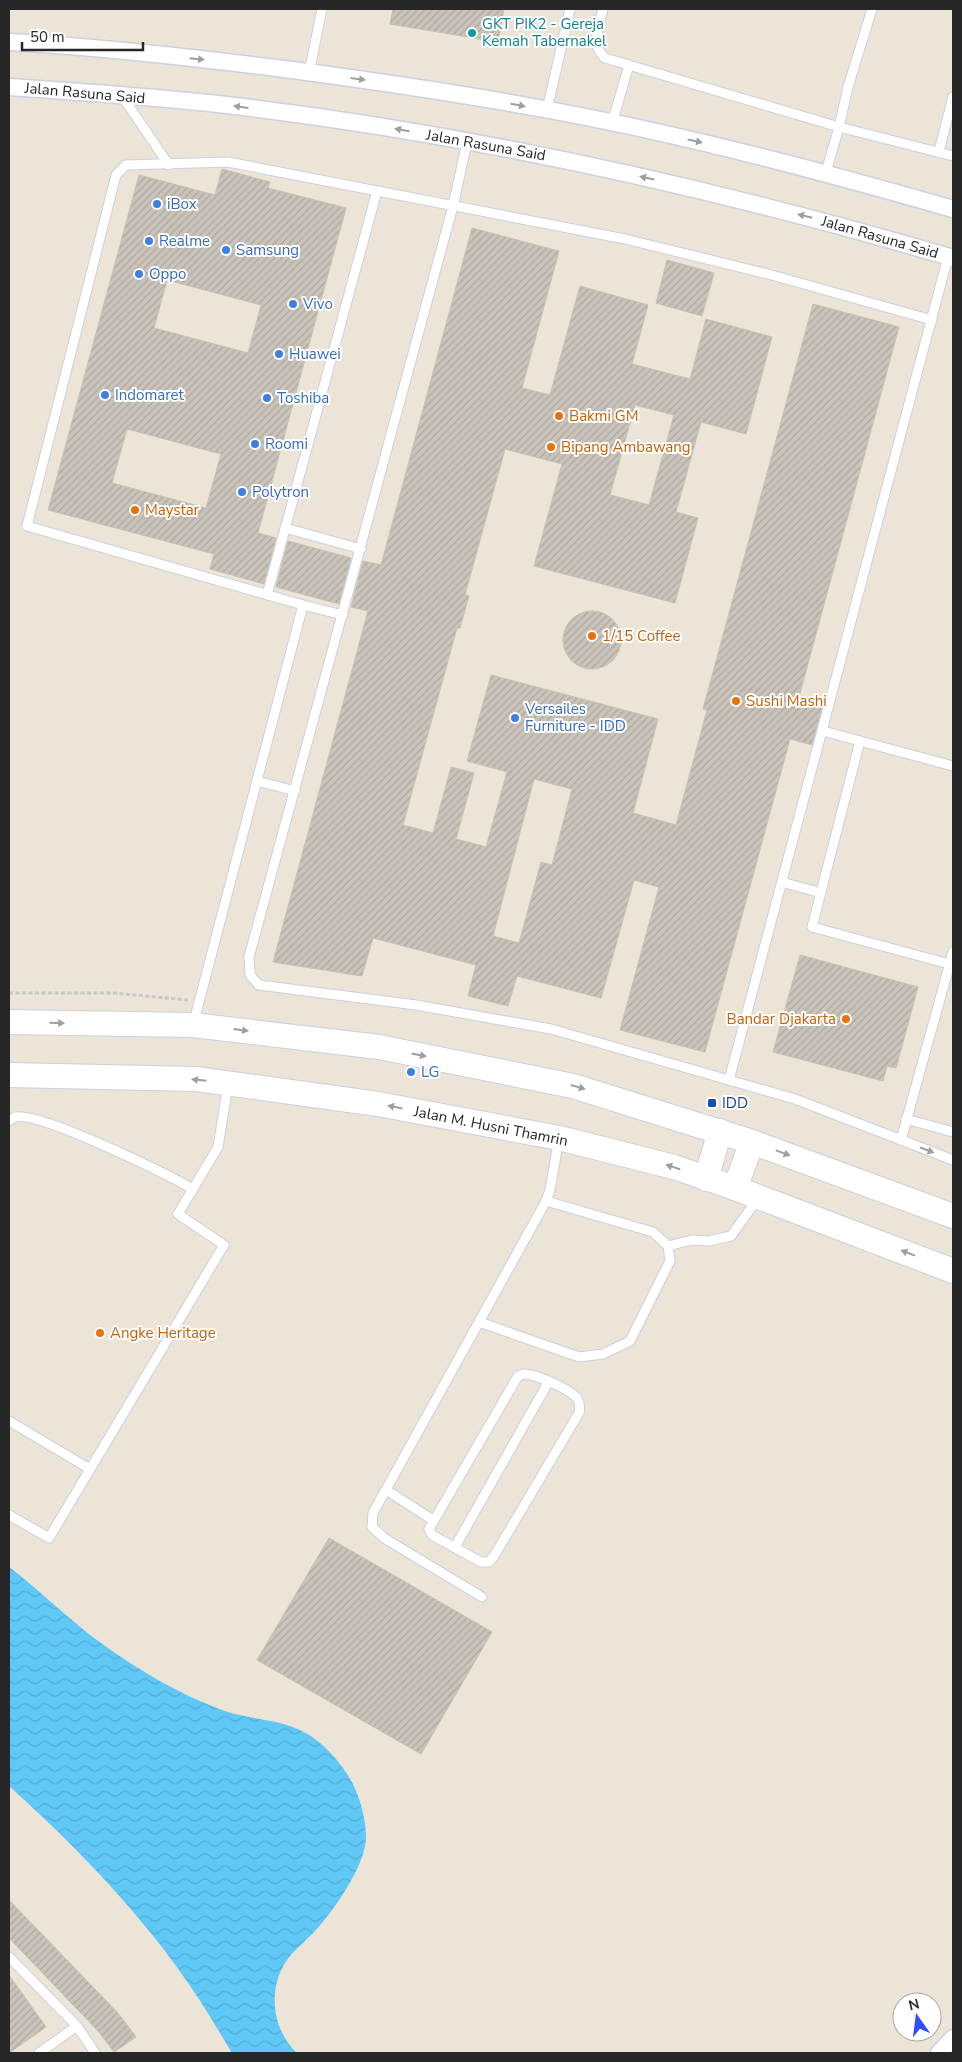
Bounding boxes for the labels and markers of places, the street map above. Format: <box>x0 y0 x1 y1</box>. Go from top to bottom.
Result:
place label: GKT PIK2 - Gereja Kemah Tabernakel <box>482 14 607 51</box>
marker: GKT PIK2 - Gereja Kemah Tabernakel <box>466 27 478 39</box>
place label: iBox <box>167 194 197 214</box>
marker: iBox <box>151 198 163 210</box>
place label: Realme <box>159 231 210 251</box>
marker: Realme <box>143 235 155 247</box>
place label: Samsung <box>236 240 299 260</box>
marker: Samsung <box>220 244 232 256</box>
place label: Oppo <box>149 264 186 284</box>
marker: Oppo <box>133 268 145 280</box>
place label: Vivo <box>302 294 333 314</box>
marker: Vivo <box>287 298 299 310</box>
place label: Huawei <box>289 344 341 364</box>
marker: Huawei <box>273 348 285 360</box>
place label: Indomaret <box>115 385 184 405</box>
place label: Toshiba <box>277 388 329 408</box>
marker: Indomaret <box>99 389 111 401</box>
marker: Toshiba <box>261 392 273 404</box>
place label: Bakmi GM <box>569 406 638 426</box>
marker: Bakmi GM <box>553 410 565 422</box>
place label: Roomi <box>265 434 308 454</box>
place label: Bipang Ambawang <box>561 437 691 457</box>
marker: Roomi <box>249 438 261 450</box>
marker: Bipang Ambawang <box>545 441 557 453</box>
place label: Polytron <box>252 482 309 502</box>
marker: Polytron <box>236 486 248 498</box>
place label: Maystar <box>145 500 200 520</box>
marker: Maystar <box>129 504 141 516</box>
place label: 1/15 Coffee <box>602 626 680 646</box>
marker: 1/15 Coffee <box>586 630 598 642</box>
place label: Sushi Mashi <box>746 691 827 711</box>
marker: Sushi Mashi <box>730 695 742 707</box>
place label: Versailes Furniture - IDD <box>524 699 626 736</box>
marker: Versailes Furniture - IDD <box>509 712 521 724</box>
place label: Bandar Djakarta <box>727 1009 836 1029</box>
marker: Bandar Djakarta <box>840 1013 852 1025</box>
place label: LG <box>421 1062 440 1082</box>
marker: LG <box>405 1066 417 1078</box>
place label: IDD <box>722 1093 748 1113</box>
marker: IDD <box>706 1097 718 1109</box>
place label: Angke Heritage <box>110 1323 216 1343</box>
marker: Angke Heritage <box>94 1327 106 1339</box>

